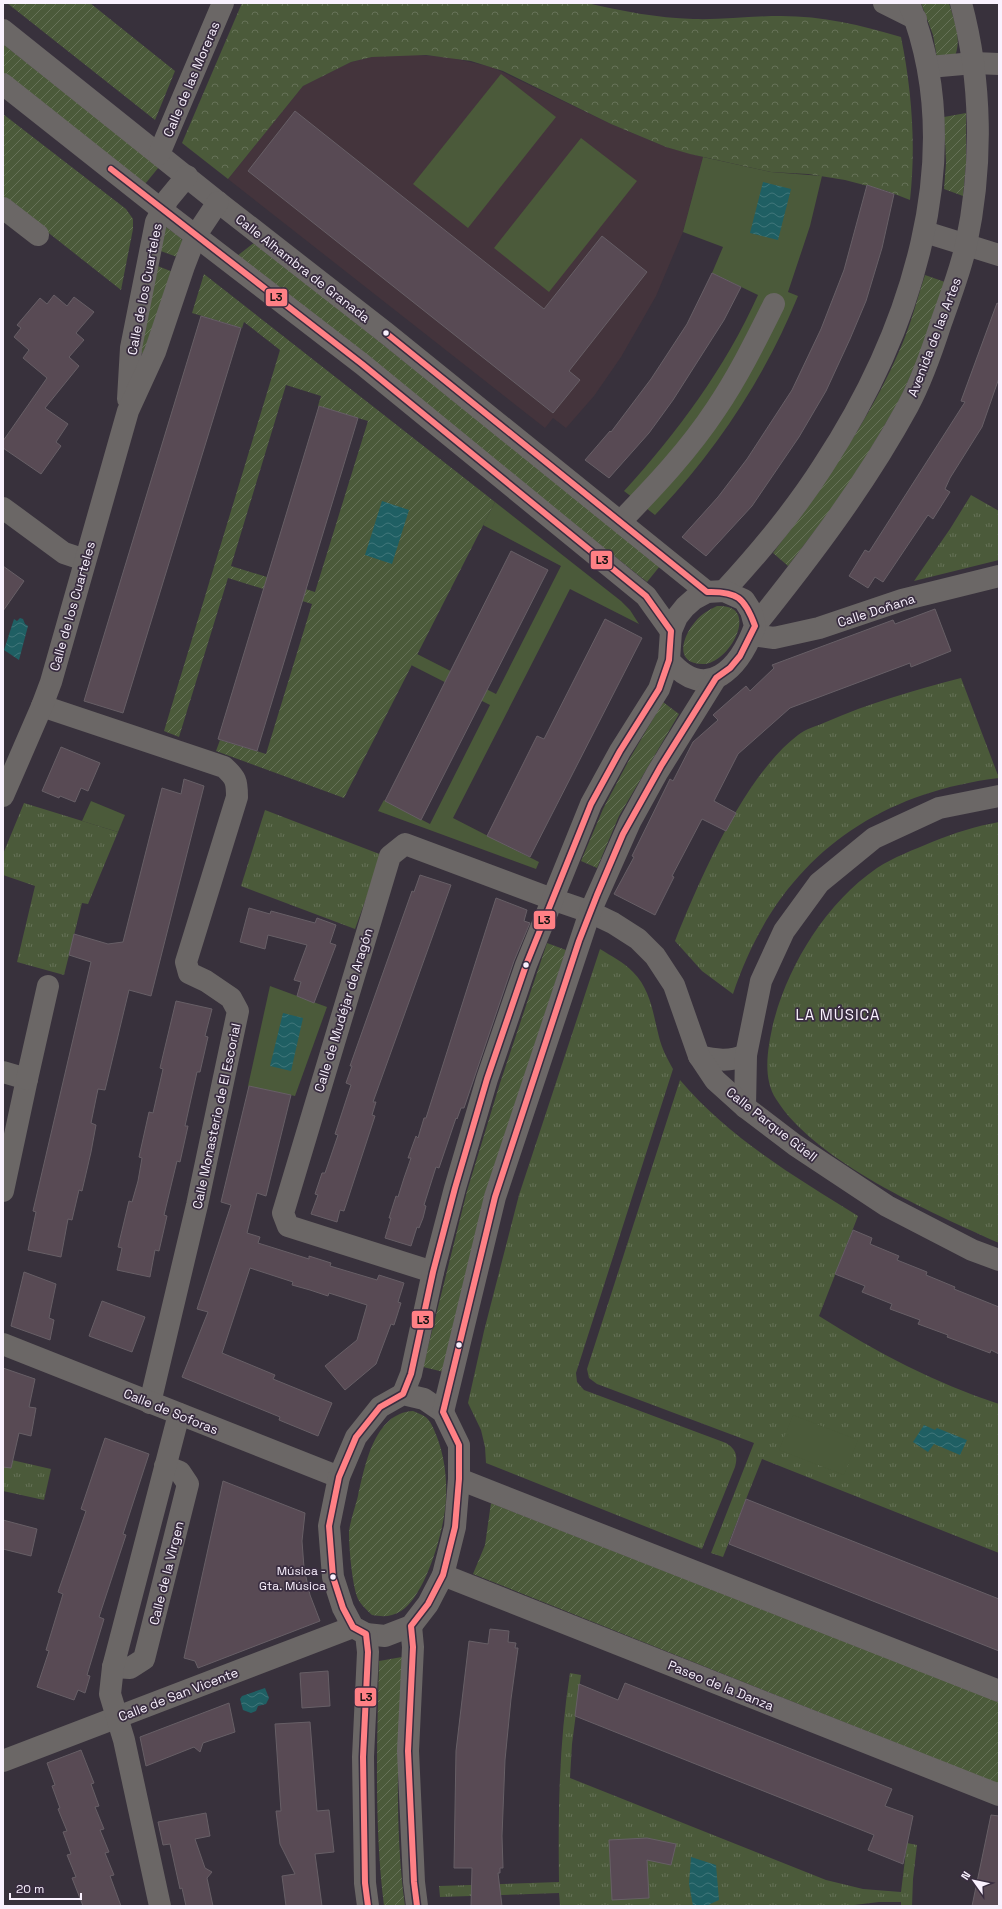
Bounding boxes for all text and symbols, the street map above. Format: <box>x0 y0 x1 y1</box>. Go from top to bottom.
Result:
street label: Calle de las Moreras <box>159 19 224 140</box>
street label: Calle Alhambra de Granada <box>232 211 374 327</box>
street label: Calle de los Cuarteles <box>123 222 166 356</box>
street label: Avenida de las Artes <box>904 275 965 399</box>
line badge: L3 <box>265 288 288 307</box>
text: L3 <box>270 290 283 304</box>
unlabelled marker <box>381 328 391 338</box>
street label: Calle de los Cuarteles <box>46 539 99 673</box>
line badge: L3 <box>590 550 613 570</box>
text: L3 <box>596 553 609 567</box>
street label: Calle Doñana <box>835 590 918 631</box>
line badge: L3 <box>533 910 556 930</box>
text: L3 <box>538 913 551 927</box>
street label: Calle de Mudéjar de Aragón <box>310 926 377 1094</box>
unlabelled marker <box>521 960 531 970</box>
district label: LA MÚSICA <box>795 1005 881 1024</box>
street label: Calle Monasterio de El Escorial <box>188 1022 245 1211</box>
street label: Calle Parque Güell <box>723 1084 821 1165</box>
line badge: L3 <box>411 1310 434 1329</box>
text: L3 <box>417 1313 430 1327</box>
unlabelled marker <box>454 1340 464 1350</box>
street label: Calle de Soforas <box>121 1385 221 1438</box>
street label: Calle de la Virgen <box>145 1519 188 1627</box>
place label: Música - Gta. Música <box>259 1563 326 1594</box>
marker: Música - Gta. Música <box>328 1572 338 1582</box>
street label: Paseo de la Danza <box>665 1656 777 1715</box>
street label: Calle de San Vicente <box>116 1664 241 1725</box>
line badge: L3 <box>354 1687 377 1707</box>
text: L3 <box>360 1690 373 1704</box>
north arrow <box>954 1861 994 1901</box>
text: N <box>958 1869 973 1882</box>
scale bar <box>10 1875 81 1901</box>
text: 20 m <box>16 1881 44 1897</box>

